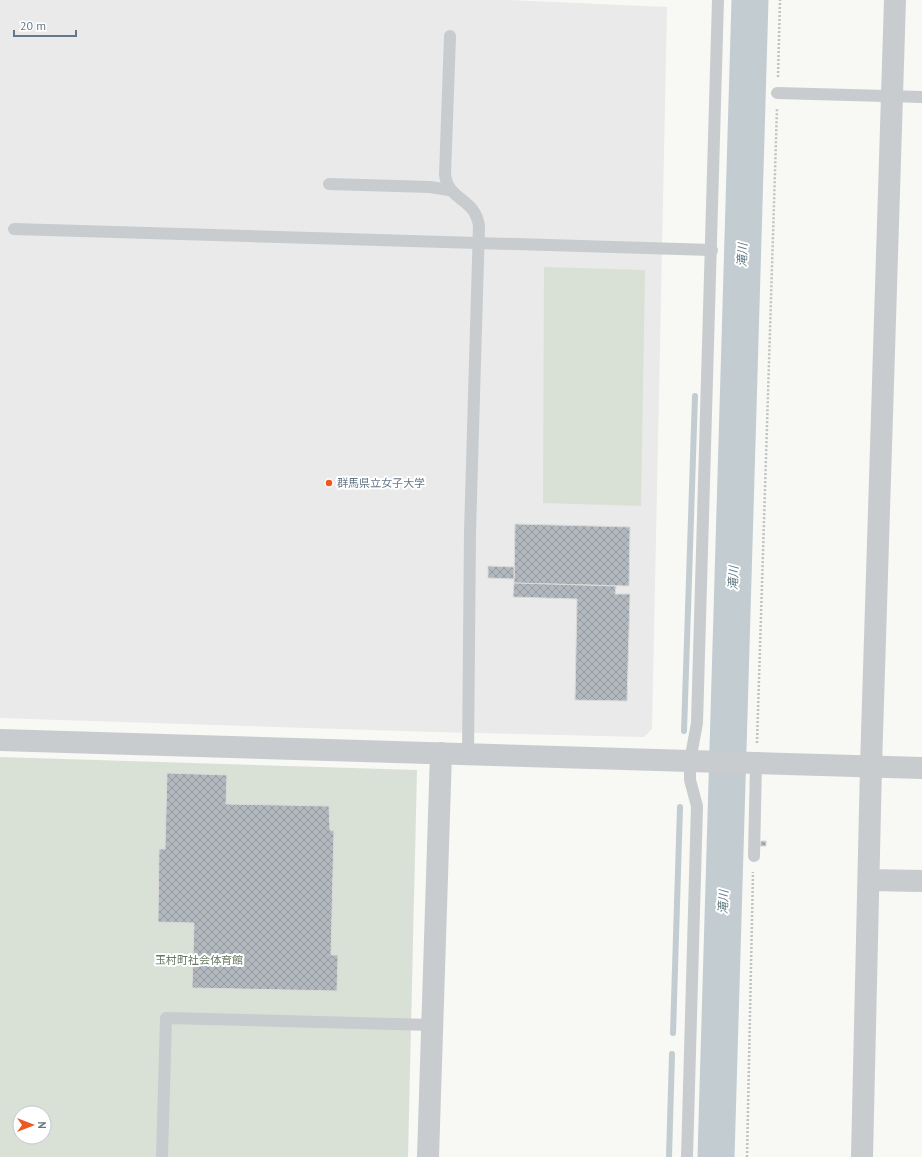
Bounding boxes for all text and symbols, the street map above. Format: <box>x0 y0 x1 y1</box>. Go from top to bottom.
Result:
scale bar <box>14 12 76 38</box>
text: 20 m <box>20 18 46 33</box>
water label: 滝川 <box>734 241 750 267</box>
place label: 群馬県立女子大学 <box>337 476 425 490</box>
marker: 群馬県立女子大学 <box>324 478 334 488</box>
water label: 滝川 <box>725 564 741 590</box>
water label: 滝川 <box>715 888 731 914</box>
park label: 玉村町社会体育館 <box>155 953 243 967</box>
north arrow <box>12 1105 52 1145</box>
text: N <box>35 1121 49 1129</box>

